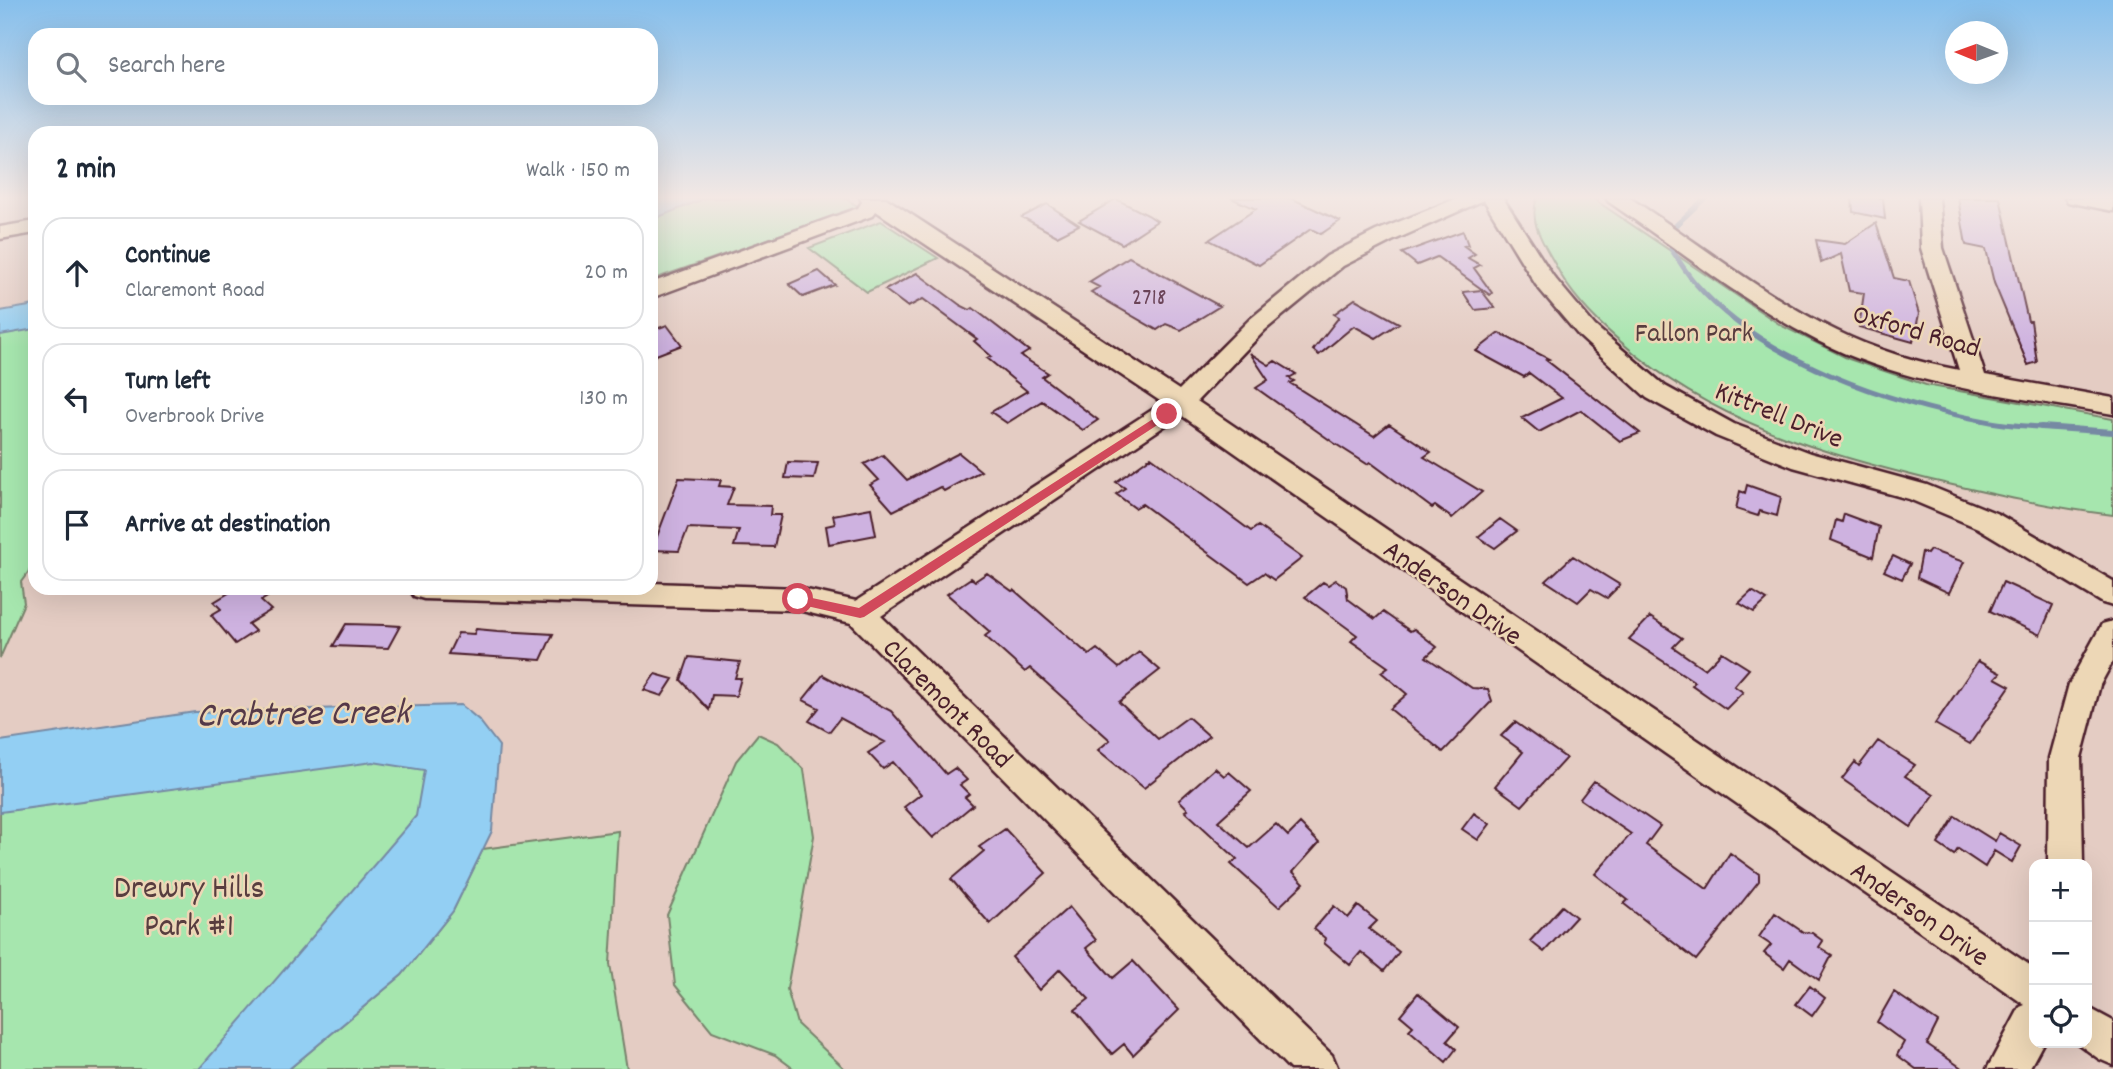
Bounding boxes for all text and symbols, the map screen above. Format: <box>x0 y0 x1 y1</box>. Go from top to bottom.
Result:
north arrow <box>1945 21 2008 84</box>
search box <box>28 28 658 105</box>
icon: search <box>52 48 90 86</box>
text: Search here <box>108 48 226 85</box>
text: 2 min <box>56 150 116 193</box>
text: Walk · 150 m <box>526 155 630 188</box>
text: Continue <box>125 238 210 275</box>
icon: ahead <box>58 254 96 292</box>
text: 20 m <box>584 257 628 290</box>
text: Claremont Road <box>125 275 265 308</box>
house number: 2718 <box>1132 282 1166 316</box>
street label: Oxford Road <box>1847 297 1984 371</box>
park label: Fallon Park <box>1635 316 1753 356</box>
text: Turn left <box>125 364 211 401</box>
street label: Kittrell Drive <box>1708 374 1848 461</box>
icon: left <box>58 380 96 418</box>
text: 130 m <box>579 383 628 416</box>
route end <box>1151 398 1182 429</box>
text: Overbrook Drive <box>125 401 264 434</box>
icon: arrive <box>58 506 96 544</box>
text: Arrive at destination <box>125 507 330 544</box>
street label: Anderson Drive <box>1373 532 1529 658</box>
route start <box>782 583 813 614</box>
street label: Claremont Road <box>871 631 1020 780</box>
water label: Crabtree Creek <box>196 688 414 745</box>
street label: Anderson Drive <box>1840 853 1996 979</box>
map controls <box>2029 859 2092 1048</box>
button: + <box>2029 859 2092 922</box>
park label: Drewry Hills Park #1 <box>114 867 264 952</box>
button: − <box>2029 922 2092 985</box>
button: locate <box>2029 985 2092 1048</box>

